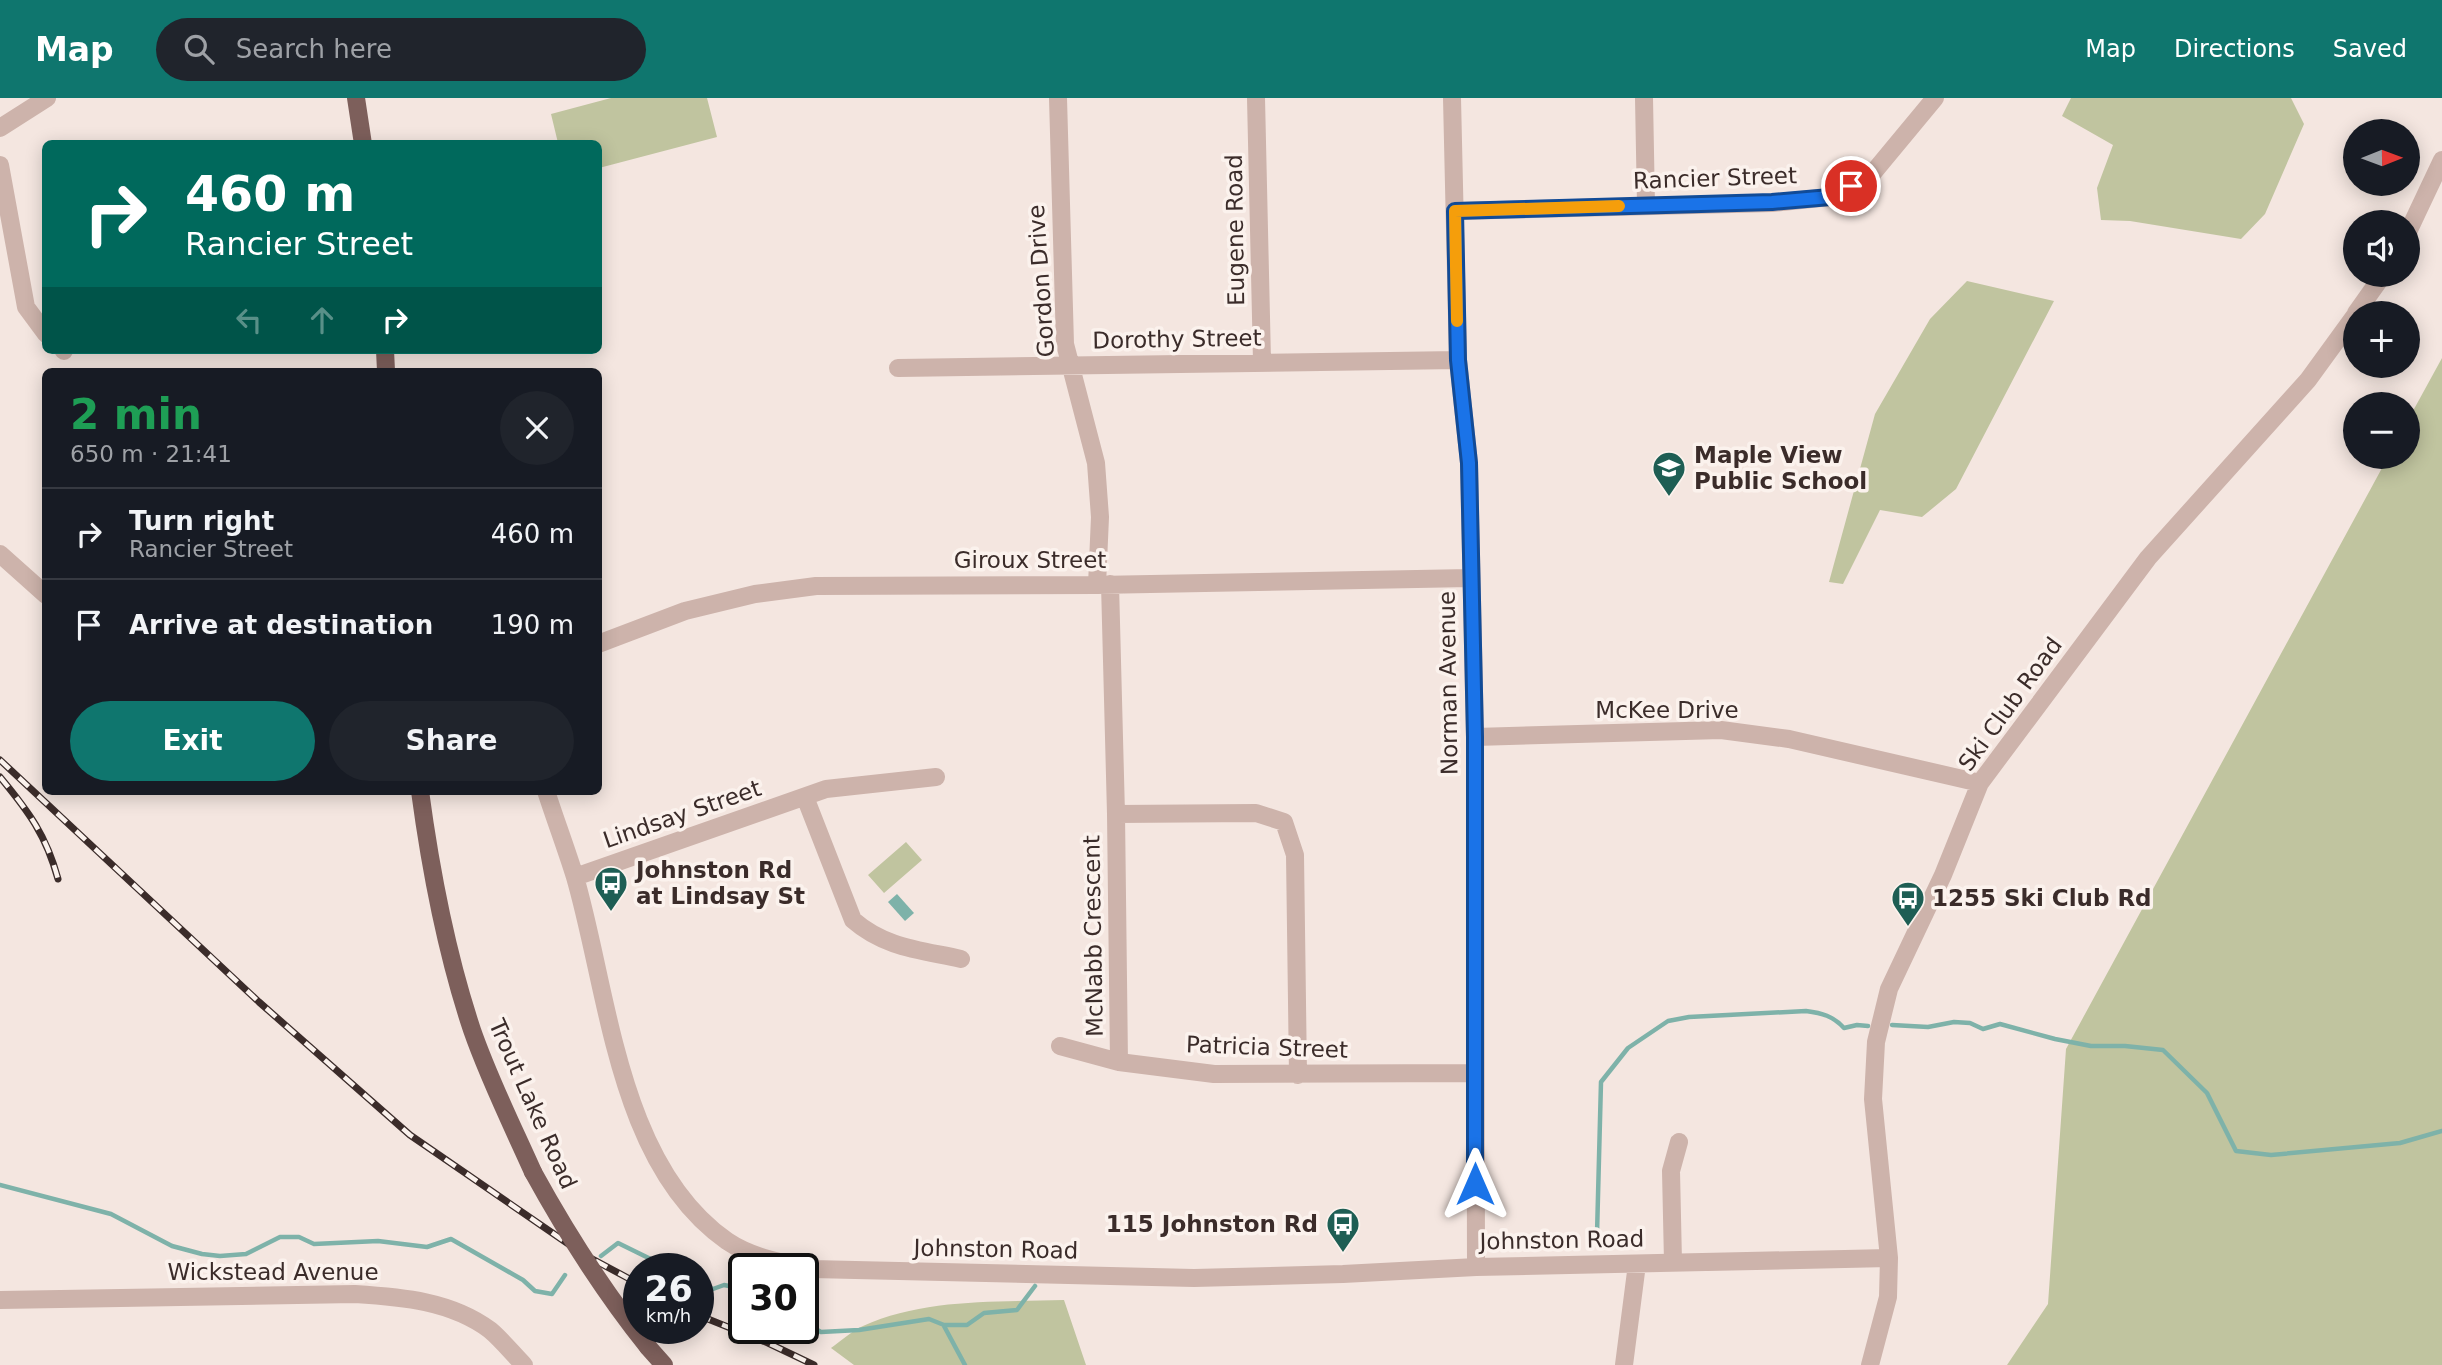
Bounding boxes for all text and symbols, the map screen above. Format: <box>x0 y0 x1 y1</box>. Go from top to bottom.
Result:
search box <box>156 18 646 81</box>
text: Map <box>35 30 114 69</box>
icon: search <box>180 30 218 68</box>
text: Search here <box>236 34 392 64</box>
text: Map <box>2085 35 2136 63</box>
text: Directions <box>2174 35 2295 63</box>
text: Saved <box>2333 35 2407 63</box>
north arrow <box>2343 119 2420 196</box>
map controls <box>2343 119 2420 469</box>
street label: Eugene Road <box>1221 154 1249 306</box>
pin <box>1821 156 1881 216</box>
street label: Rancier Street <box>1633 162 1797 194</box>
text: 460 m <box>185 166 355 223</box>
icon: arrive <box>1832 167 1870 205</box>
icon: right <box>70 168 161 259</box>
street label: Gordon Drive <box>1023 204 1059 358</box>
button: sound <box>2343 210 2420 287</box>
text: Rancier Street <box>185 225 413 263</box>
icon: left <box>230 301 268 339</box>
icon: ahead <box>303 301 341 339</box>
icon: right <box>376 301 414 339</box>
button: + <box>2343 301 2420 378</box>
street label: Dorothy Street <box>1092 325 1262 353</box>
text: 2 min <box>70 390 202 439</box>
button: close <box>500 391 574 465</box>
button: − <box>2343 392 2420 469</box>
text: 650 m · 21:41 <box>70 441 232 467</box>
place label: Maple View Public School <box>1694 442 1867 494</box>
school or university icon: Maple View Public School <box>1650 449 1688 498</box>
text: Turn right <box>129 506 274 536</box>
icon: right <box>70 515 108 553</box>
text: 460 m <box>491 519 574 549</box>
text: Rancier Street <box>129 536 293 562</box>
street label: Giroux Street <box>954 547 1106 573</box>
street label: Norman Avenue <box>1433 591 1463 775</box>
icon: arrive <box>70 606 108 644</box>
text: Arrive at destination <box>129 610 433 640</box>
text: 190 m <box>491 610 574 640</box>
street label: Ski Club Road <box>1953 632 2067 776</box>
street label: McKee Drive <box>1595 697 1739 723</box>
button: Exit <box>70 701 315 781</box>
button: Share <box>329 701 574 781</box>
street label: Lindsay Street <box>600 775 764 853</box>
street label: McNabb Crescent <box>1078 835 1108 1037</box>
place label: Johnston Rd at Lindsay St <box>634 857 805 909</box>
bus stop icon: Johnston Rd at Lindsay St <box>592 864 630 913</box>
bus stop icon: 1255 Ski Club Rd <box>1889 879 1927 928</box>
place label: 1255 Ski Club Rd <box>1932 885 2152 911</box>
street label: Trout Lake Road <box>483 1014 582 1193</box>
street label: Patricia Street <box>1186 1031 1348 1063</box>
position arrow <box>1438 1147 1512 1221</box>
bus stop icon: 115 Johnston Rd <box>1324 1205 1362 1254</box>
place label: 115 Johnston Rd <box>1106 1211 1318 1237</box>
street label: Johnston Road <box>1477 1226 1645 1254</box>
street label: Johnston Road <box>911 1235 1079 1263</box>
speed limit sign: 30 <box>728 1253 819 1344</box>
street label: Wickstead Avenue <box>167 1259 379 1285</box>
text: 26 <box>644 1269 693 1309</box>
text: km/h <box>646 1305 691 1326</box>

